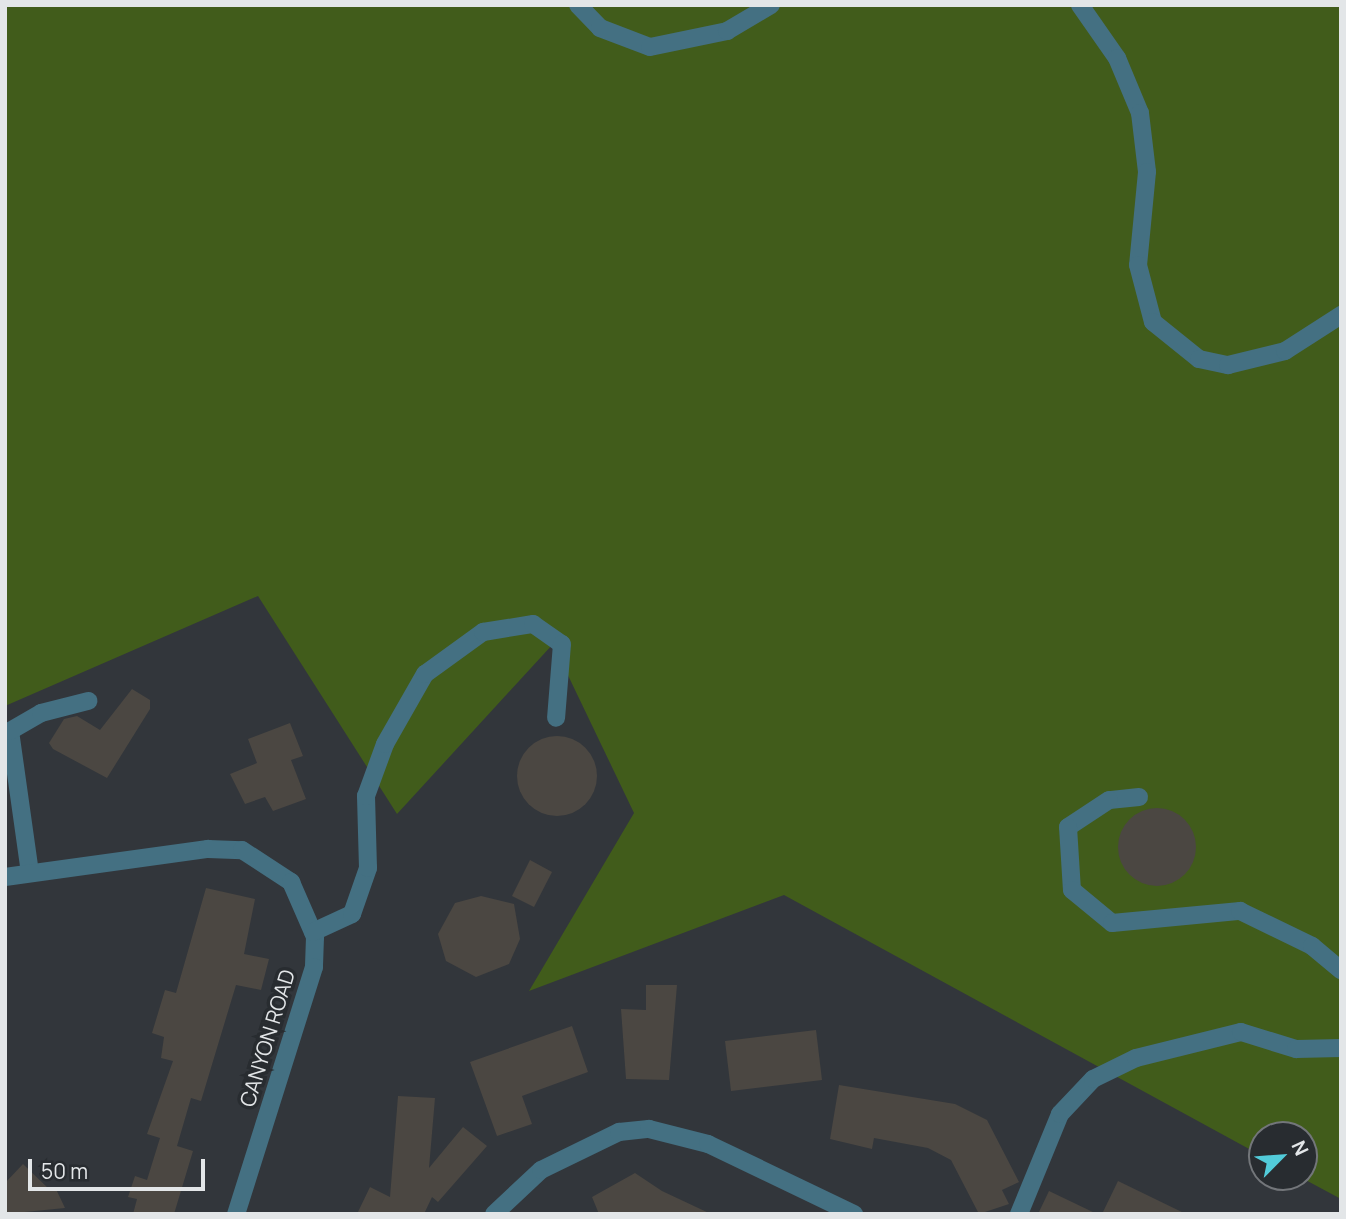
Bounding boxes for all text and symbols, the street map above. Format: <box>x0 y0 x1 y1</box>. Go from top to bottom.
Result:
street label: CANYON ROAD <box>234 966 300 1110</box>
north arrow <box>1248 1121 1318 1191</box>
text: N <box>1286 1136 1315 1160</box>
scale bar <box>32 1146 208 1190</box>
text: 50 m <box>41 1157 88 1185</box>

